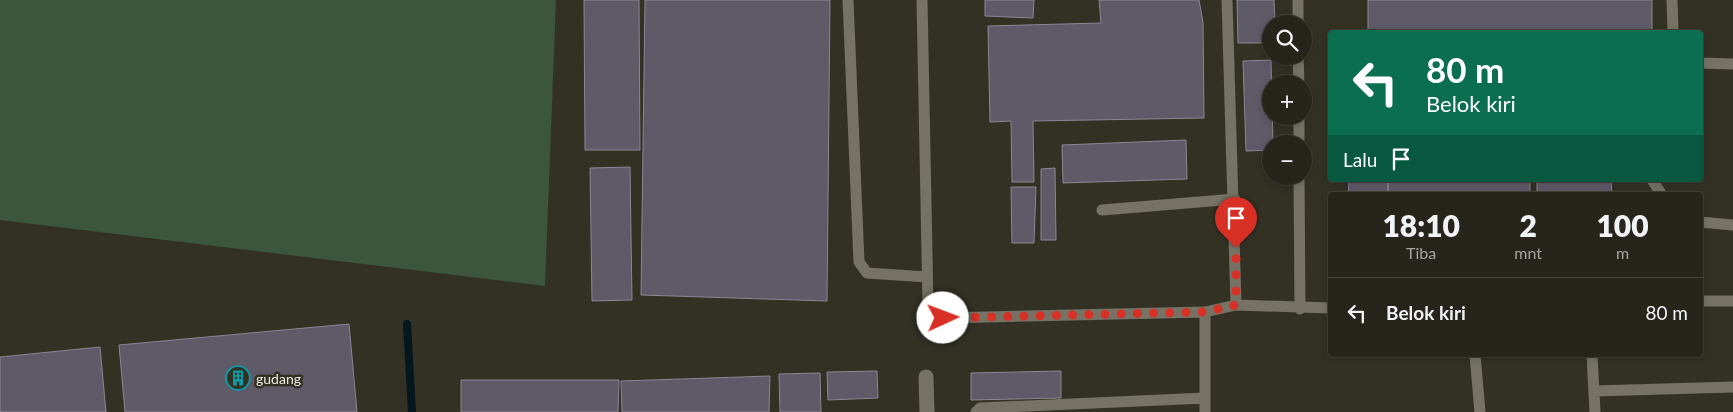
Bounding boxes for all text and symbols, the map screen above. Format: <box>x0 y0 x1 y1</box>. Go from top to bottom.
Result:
map controls <box>1262 15 1312 185</box>
button: search <box>1262 15 1312 65</box>
text: 80 m <box>1426 48 1504 90</box>
icon: left <box>1343 50 1408 115</box>
button: + <box>1262 75 1312 125</box>
text: Belok kiri <box>1426 90 1516 117</box>
button: − <box>1262 135 1312 185</box>
icon: arrive <box>1387 145 1415 173</box>
text: Lalu <box>1343 148 1377 171</box>
pin <box>1215 197 1257 248</box>
icon: arrive <box>1222 204 1250 232</box>
text: 18:10 <box>1382 207 1460 243</box>
text: 2 <box>1519 207 1537 243</box>
text: 100 <box>1596 207 1649 243</box>
text: Tiba <box>1406 243 1436 262</box>
text: mnt <box>1514 243 1542 262</box>
text: m <box>1616 243 1629 262</box>
position arrow <box>916 291 968 343</box>
icon: left <box>1343 299 1371 327</box>
text: Belok kiri <box>1386 301 1466 324</box>
text: 80 m <box>1645 301 1688 324</box>
building icon: gudang <box>225 365 251 391</box>
place label: gudang <box>256 370 301 387</box>

